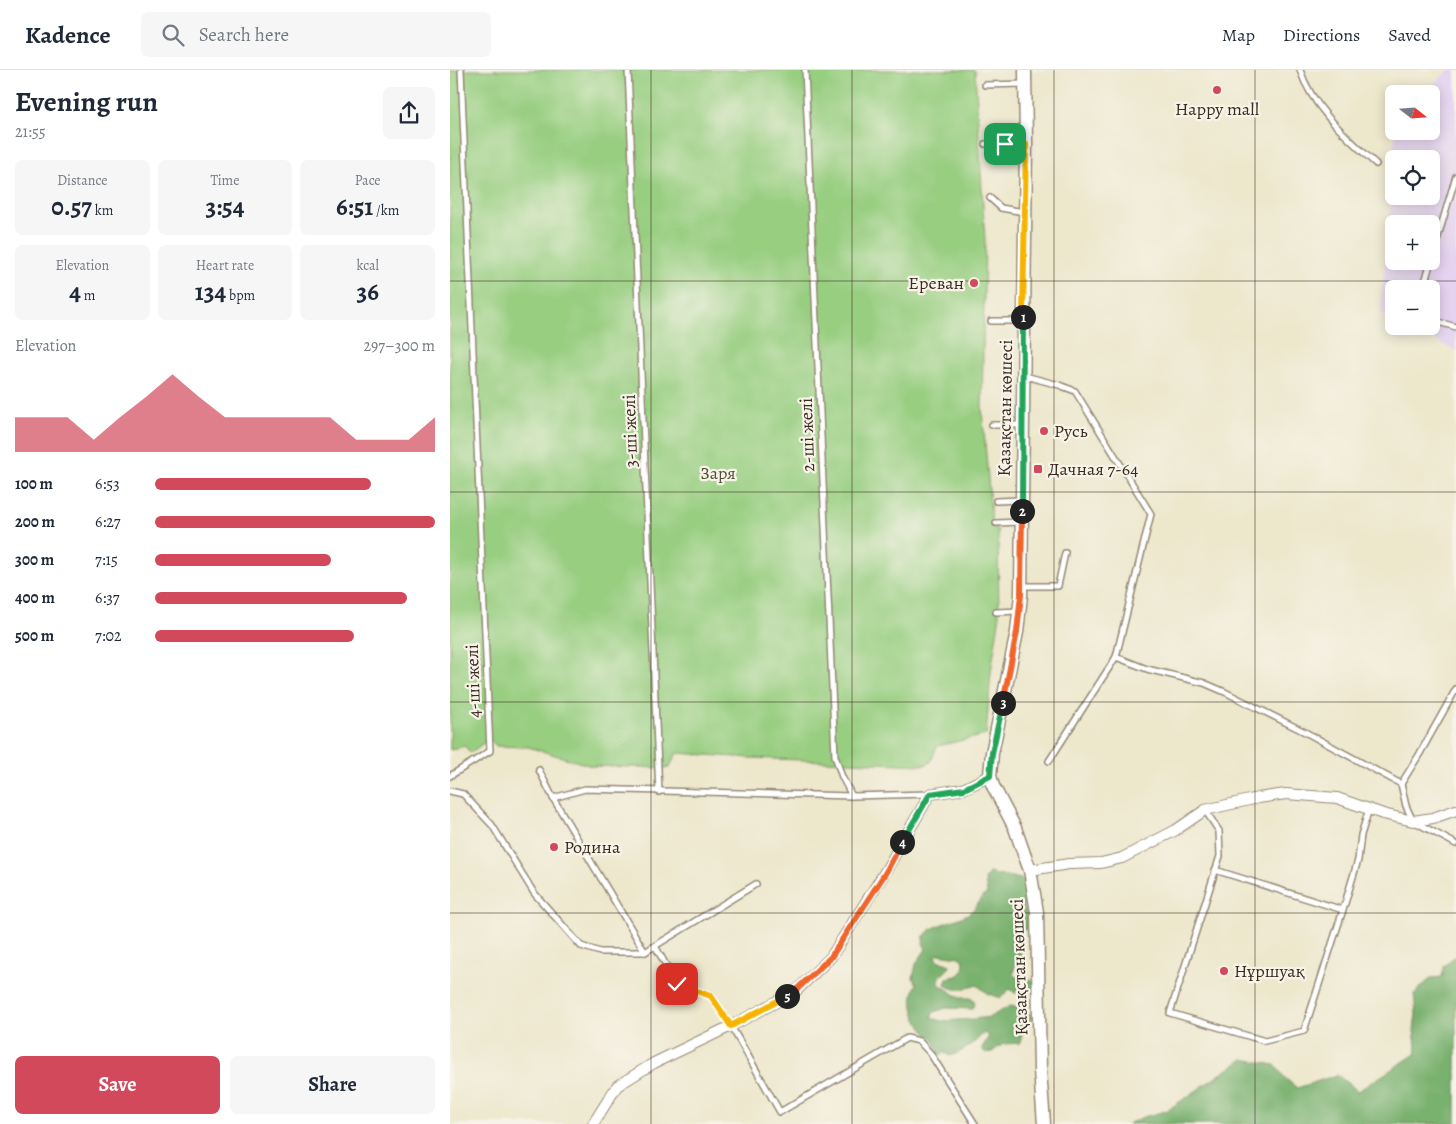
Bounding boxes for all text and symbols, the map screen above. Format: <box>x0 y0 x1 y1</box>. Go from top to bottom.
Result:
search box <box>141 12 491 57</box>
text: Kadence <box>25 19 111 51</box>
icon: search <box>159 21 187 49</box>
text: Search here <box>199 22 289 48</box>
text: Map <box>1222 23 1255 47</box>
text: Directions <box>1283 23 1360 47</box>
text: Saved <box>1388 23 1431 47</box>
text: Evening run <box>15 83 158 121</box>
marker: Happy mall <box>1211 84 1223 96</box>
north arrow <box>1385 85 1440 140</box>
map controls <box>1385 85 1440 335</box>
button: share <box>383 87 435 139</box>
place label: Happy mall <box>1175 97 1260 121</box>
text: 21:55 <box>15 121 46 143</box>
pin <box>984 123 1026 165</box>
icon: arrive <box>991 130 1019 158</box>
button: locate <box>1385 150 1440 205</box>
text: Distance <box>57 171 107 190</box>
text: Time <box>210 171 240 190</box>
text: Pace <box>355 171 381 190</box>
text: 0.57 <box>51 190 92 224</box>
text: 3:54 <box>205 190 245 224</box>
text: 6:51 <box>336 190 373 224</box>
text: km <box>92 201 113 220</box>
text: /km <box>373 201 399 220</box>
button: + <box>1385 215 1440 270</box>
text: Elevation <box>55 256 109 275</box>
text: Heart rate <box>196 256 254 275</box>
text: kcal <box>356 256 379 275</box>
place label: Ереван <box>908 271 964 295</box>
text: 4 <box>69 275 81 309</box>
text: 134 <box>195 275 226 309</box>
text: 36 <box>356 275 379 309</box>
marker: Ереван <box>968 277 980 289</box>
button: − <box>1385 280 1440 335</box>
text: m <box>81 286 95 305</box>
text: bpm <box>226 286 255 305</box>
pin: 1 <box>1010 304 1036 330</box>
text: 1 <box>1021 308 1026 327</box>
text: Elevation <box>15 335 76 357</box>
text: 297–300 m <box>363 335 435 357</box>
street label: Қазақстан көшесі <box>992 339 1018 477</box>
street label: 3-ші желі <box>617 394 643 468</box>
street label: 2-ші желі <box>794 398 820 472</box>
place label: Русь <box>1054 419 1088 443</box>
marker: Русь <box>1038 425 1050 437</box>
place label: Дачная 7-64 <box>1048 457 1138 481</box>
park label: Заря <box>700 461 736 485</box>
marker: Дачная 7-64 <box>1032 463 1044 475</box>
text: 100 m <box>15 473 53 495</box>
text: 6:53 <box>95 473 120 495</box>
pin: 2 <box>1010 498 1034 524</box>
text: 2 <box>1019 502 1026 521</box>
text: 200 m <box>15 511 55 533</box>
text: 6:27 <box>95 511 121 533</box>
text: 300 m <box>15 549 54 571</box>
text: 7:15 <box>95 549 118 571</box>
text: 400 m <box>15 587 55 609</box>
text: 6:37 <box>95 587 120 609</box>
text: 500 m <box>15 625 54 647</box>
text: 7:02 <box>95 625 122 647</box>
street label: 4-ші желі <box>460 644 486 718</box>
pin: 3 <box>990 690 1016 716</box>
text: 3 <box>1000 694 1007 713</box>
pin: 4 <box>890 830 914 854</box>
text: 4 <box>899 833 906 852</box>
place label: Родина <box>564 835 621 859</box>
marker: Родина <box>548 841 560 853</box>
street label: Қазақстан көшесі <box>1005 898 1033 1036</box>
place label: Нұршуақ <box>1234 959 1306 983</box>
pin <box>656 963 698 1005</box>
marker: Нұршуақ <box>1218 965 1230 977</box>
icon: check <box>663 970 691 998</box>
pin: 5 <box>774 984 800 1008</box>
text: 5 <box>785 987 790 1006</box>
button: Save <box>15 1056 220 1114</box>
button: Share <box>230 1056 435 1114</box>

